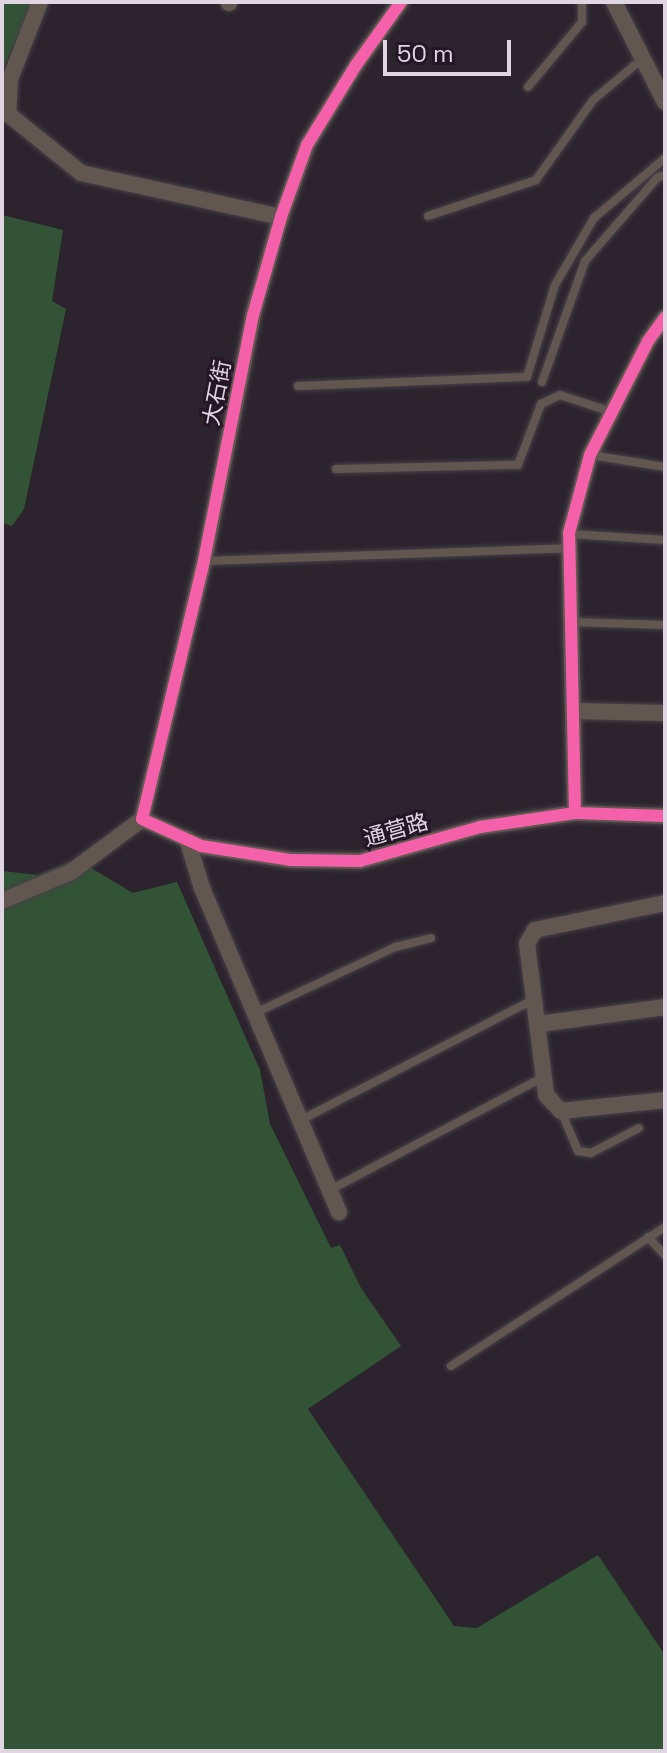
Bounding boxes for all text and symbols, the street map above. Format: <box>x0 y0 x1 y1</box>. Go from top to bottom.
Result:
scale bar <box>387 24 515 74</box>
text: 50 m <box>397 38 454 69</box>
street label: 大石街 <box>198 358 236 428</box>
street label: 通营路 <box>361 808 431 852</box>

